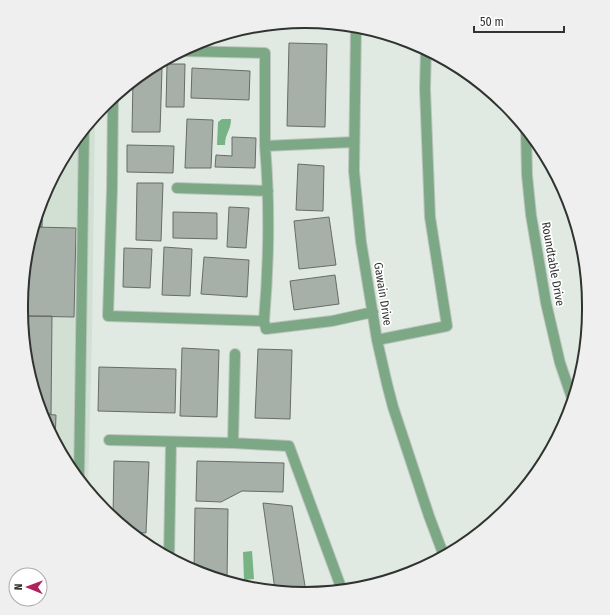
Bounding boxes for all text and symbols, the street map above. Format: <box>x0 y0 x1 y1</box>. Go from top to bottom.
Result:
scale bar <box>474 8 564 34</box>
text: 50 m <box>480 15 504 29</box>
street label: Roundtable Drive <box>539 221 567 307</box>
street label: Gawain Drive <box>371 261 395 327</box>
north arrow <box>8 567 48 607</box>
text: N <box>12 583 25 590</box>

